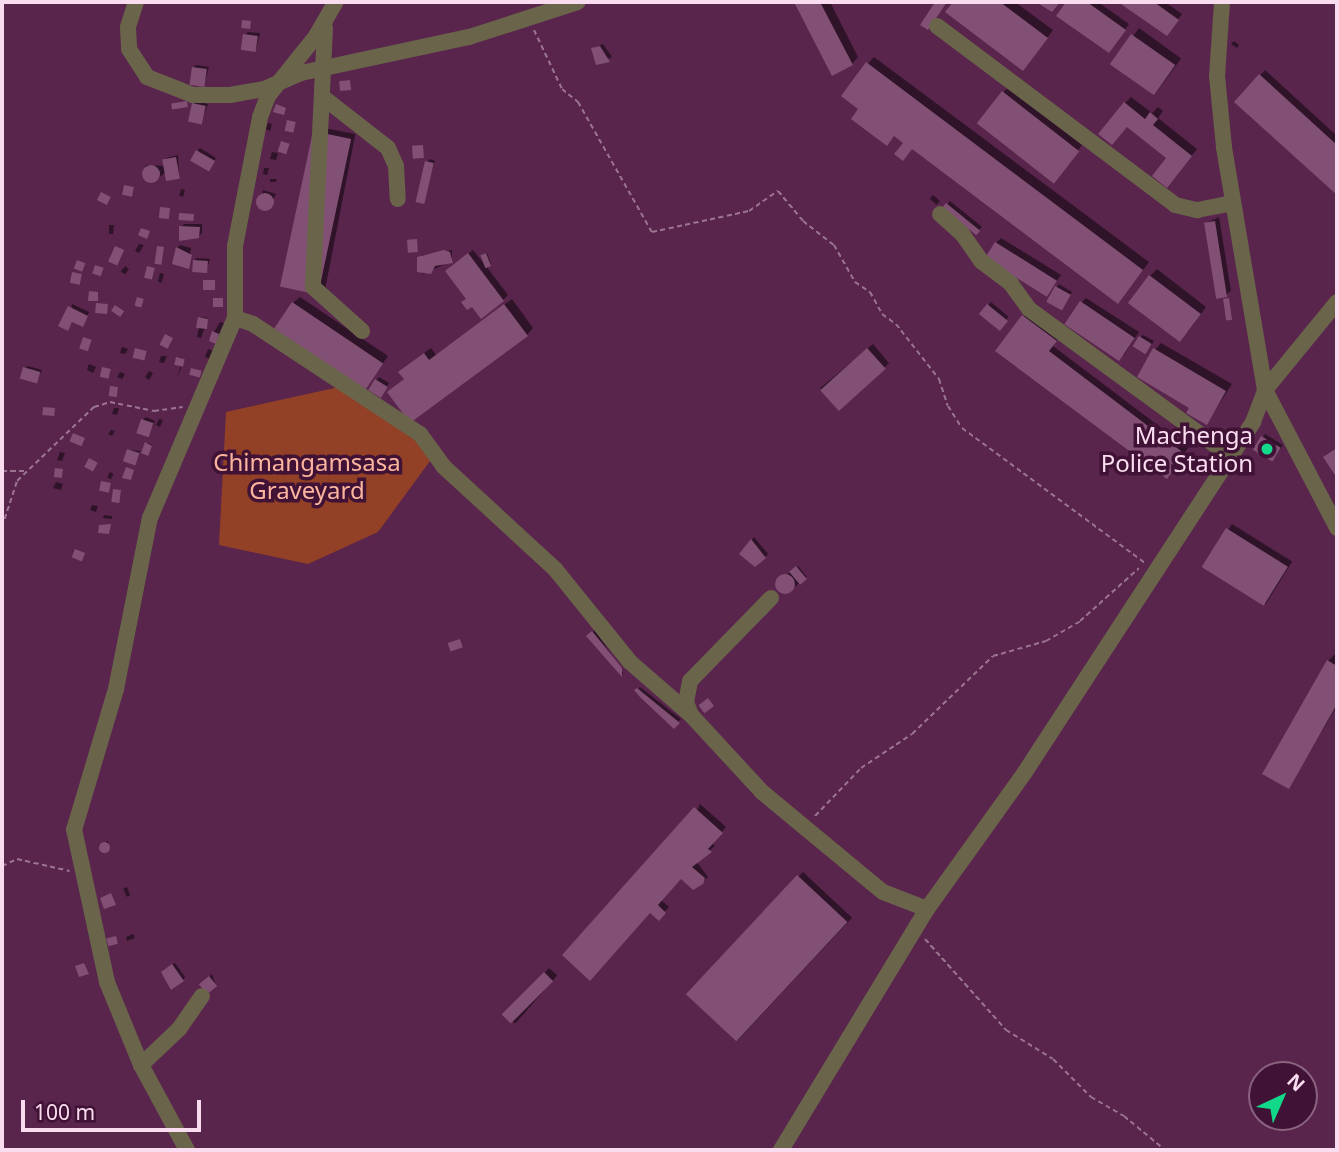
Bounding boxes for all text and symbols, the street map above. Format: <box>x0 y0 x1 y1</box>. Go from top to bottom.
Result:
place label: Machenga Police Station <box>1101 421 1253 477</box>
marker: Machenga Police Station <box>1259 441 1275 457</box>
park label: Chimangamsasa Graveyard <box>213 448 401 504</box>
north arrow <box>1248 1061 1318 1131</box>
text: N <box>1282 1068 1311 1097</box>
scale bar <box>24 1086 205 1130</box>
text: 100 m <box>34 1098 95 1126</box>

